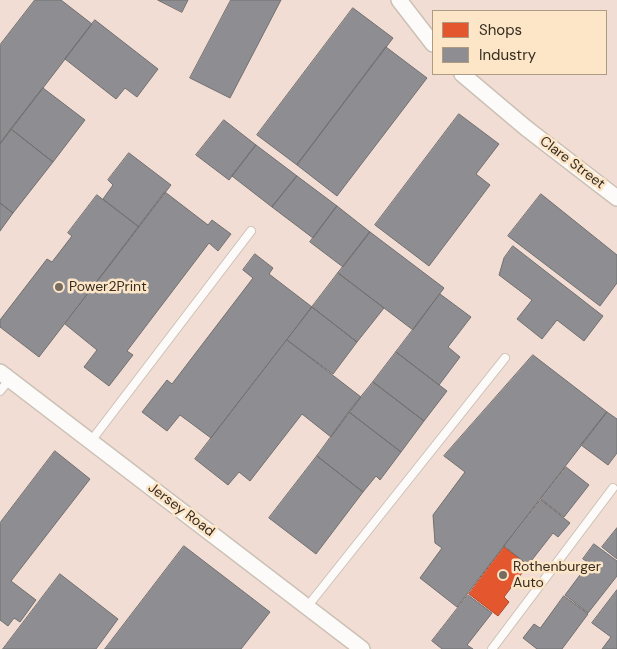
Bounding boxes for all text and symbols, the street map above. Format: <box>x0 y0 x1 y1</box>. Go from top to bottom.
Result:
legend <box>432 10 607 75</box>
text: Shops <box>479 20 522 40</box>
text: Industry <box>479 45 536 65</box>
street label: Clare Street <box>536 133 608 193</box>
place label: Power2Print <box>69 279 147 295</box>
marker: Power2Print <box>53 281 65 293</box>
street label: Jersey Road <box>144 480 218 540</box>
place label: Rothenburger Auto <box>513 559 601 592</box>
marker: Rothenburger Auto <box>497 569 509 581</box>

